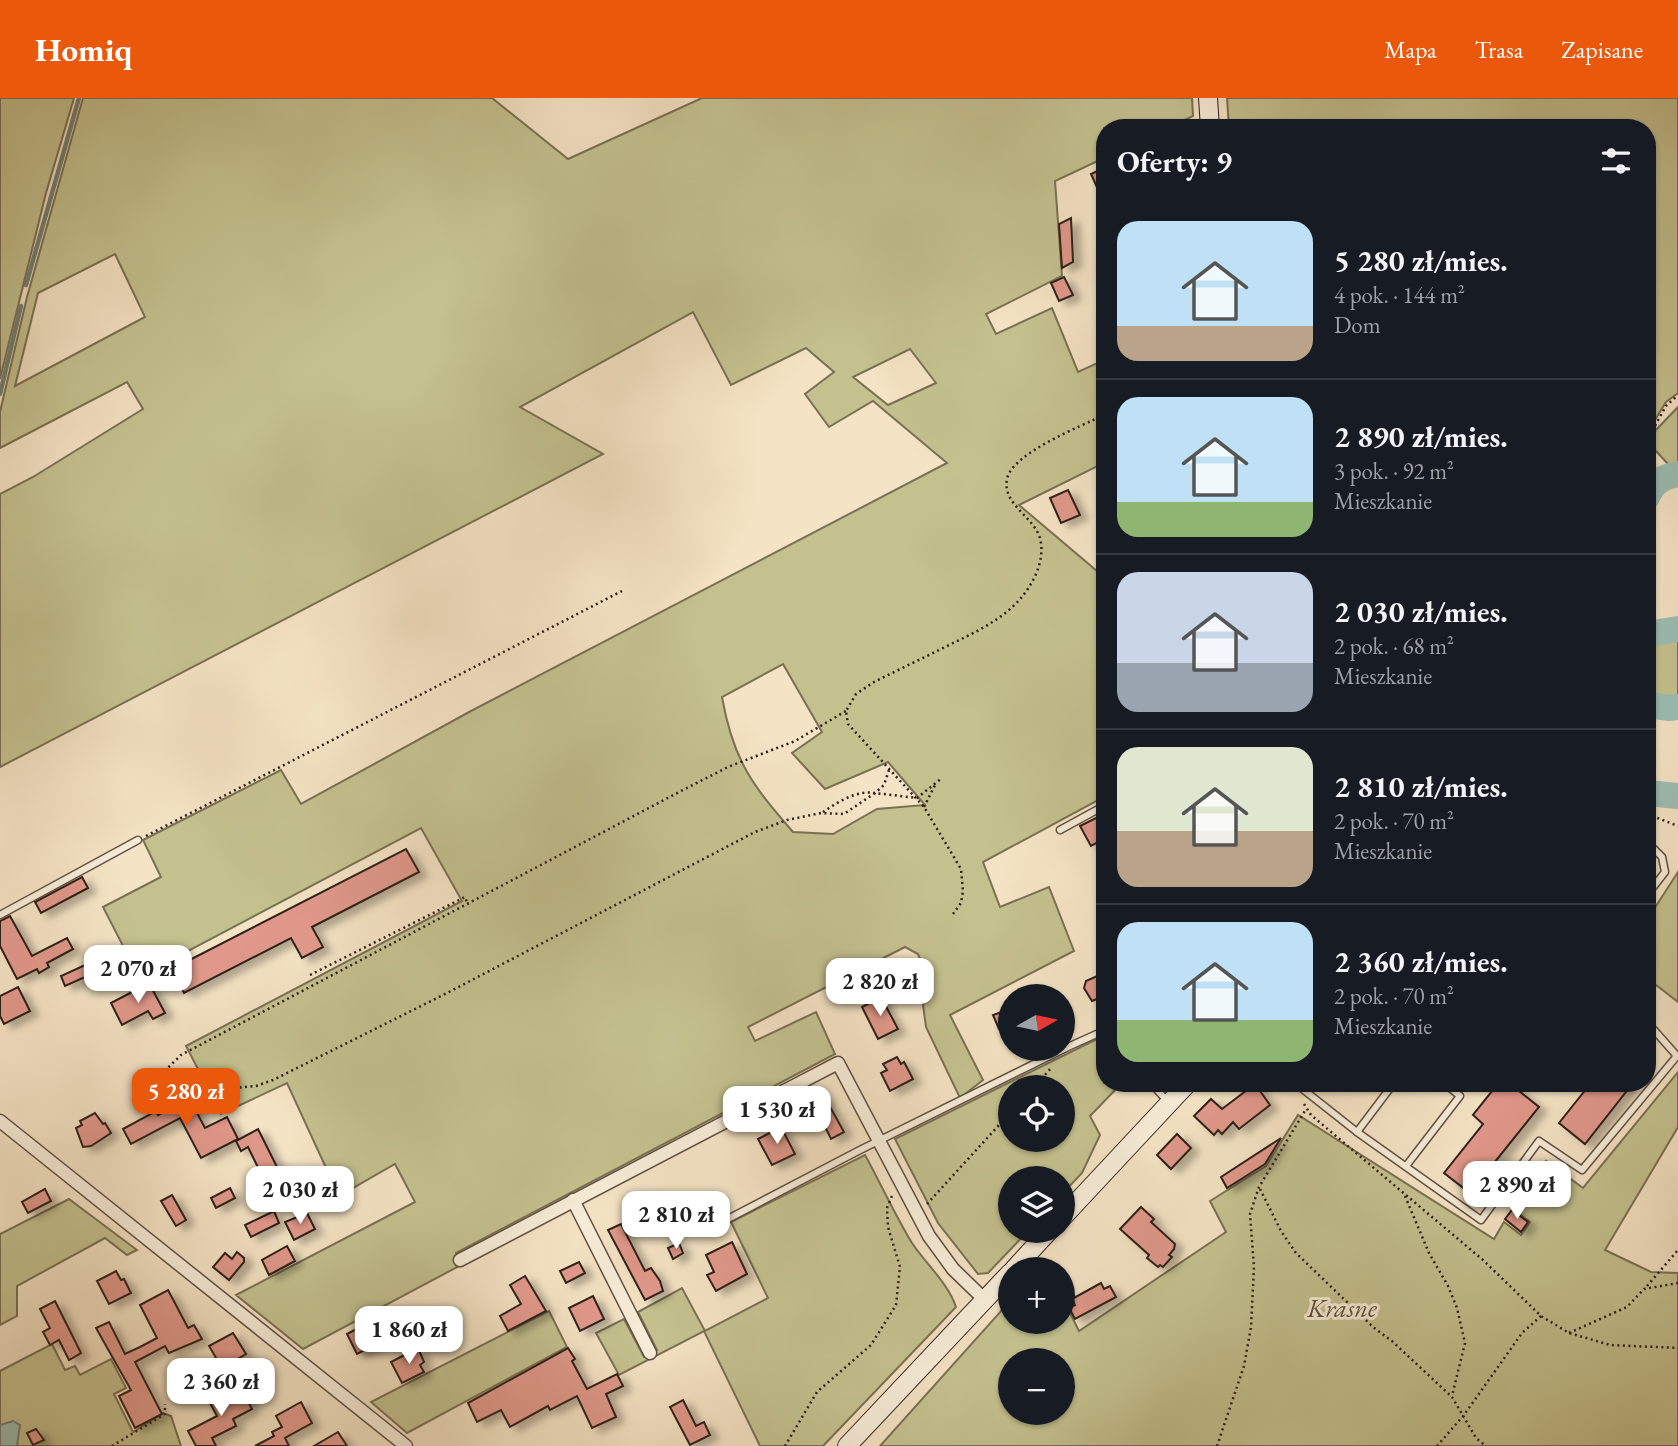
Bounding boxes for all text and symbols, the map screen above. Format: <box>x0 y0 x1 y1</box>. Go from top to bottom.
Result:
text: Homiq <box>35 28 132 71</box>
text: Mapa <box>1384 34 1437 65</box>
text: Trasa <box>1475 34 1523 65</box>
text: Zapisane <box>1561 34 1643 65</box>
text: Oferty: 9 <box>1117 142 1232 181</box>
icon: filters <box>1597 142 1635 180</box>
text: 5 280 zł/mies. <box>1334 241 1508 280</box>
icon: home <box>1173 249 1257 333</box>
text: 4 pok. · 144 m² <box>1334 280 1465 310</box>
text: Dom <box>1334 310 1381 340</box>
text: 2 890 zł/mies. <box>1334 417 1508 456</box>
icon: home <box>1173 425 1257 509</box>
text: 3 pok. · 92 m² <box>1334 456 1454 486</box>
text: Mieszkanie <box>1334 486 1432 516</box>
text: 2 030 zł/mies. <box>1334 592 1508 631</box>
icon: home <box>1173 600 1257 684</box>
text: 2 pok. · 68 m² <box>1334 631 1454 661</box>
text: Mieszkanie <box>1334 661 1432 691</box>
text: 2 810 zł/mies. <box>1334 767 1508 806</box>
icon: home <box>1173 775 1257 859</box>
text: 2 pok. · 70 m² <box>1334 806 1454 836</box>
text: Mieszkanie <box>1334 836 1432 866</box>
text: 2 360 zł/mies. <box>1334 942 1508 981</box>
pin: 2 070 zł <box>66 946 210 1005</box>
icon: home <box>1173 950 1257 1034</box>
text: 2 070 zł <box>100 953 176 983</box>
pin: 2 820 zł <box>808 958 952 1018</box>
text: 2 820 zł <box>842 966 918 996</box>
text: 2 pok. · 70 m² <box>1334 981 1454 1011</box>
north arrow <box>998 984 1074 1060</box>
map controls <box>998 984 1075 1425</box>
text: Mieszkanie <box>1334 1011 1432 1041</box>
pin: 5 280 zł <box>114 1068 258 1128</box>
button: locate <box>998 1075 1075 1152</box>
text: 5 280 zł <box>148 1076 224 1106</box>
pin: 1 530 zł <box>705 1086 849 1146</box>
text: 1 530 zł <box>739 1094 815 1124</box>
pin: 2 890 zł <box>1445 1162 1589 1221</box>
pin: 2 030 zł <box>228 1166 372 1226</box>
button: layers <box>998 1166 1075 1243</box>
text: 2 890 zł <box>1479 1169 1555 1199</box>
text: 2 030 zł <box>262 1174 338 1204</box>
pin: 2 810 zł <box>604 1192 748 1251</box>
text: 2 810 zł <box>638 1199 714 1229</box>
button: + <box>998 1257 1075 1334</box>
park label: Krasne <box>1306 1291 1378 1325</box>
pin: 1 860 zł <box>337 1306 481 1366</box>
text: 1 860 zł <box>371 1314 447 1344</box>
button: − <box>998 1348 1075 1425</box>
pin: 2 360 zł <box>149 1358 293 1418</box>
text: 2 360 zł <box>183 1366 259 1396</box>

